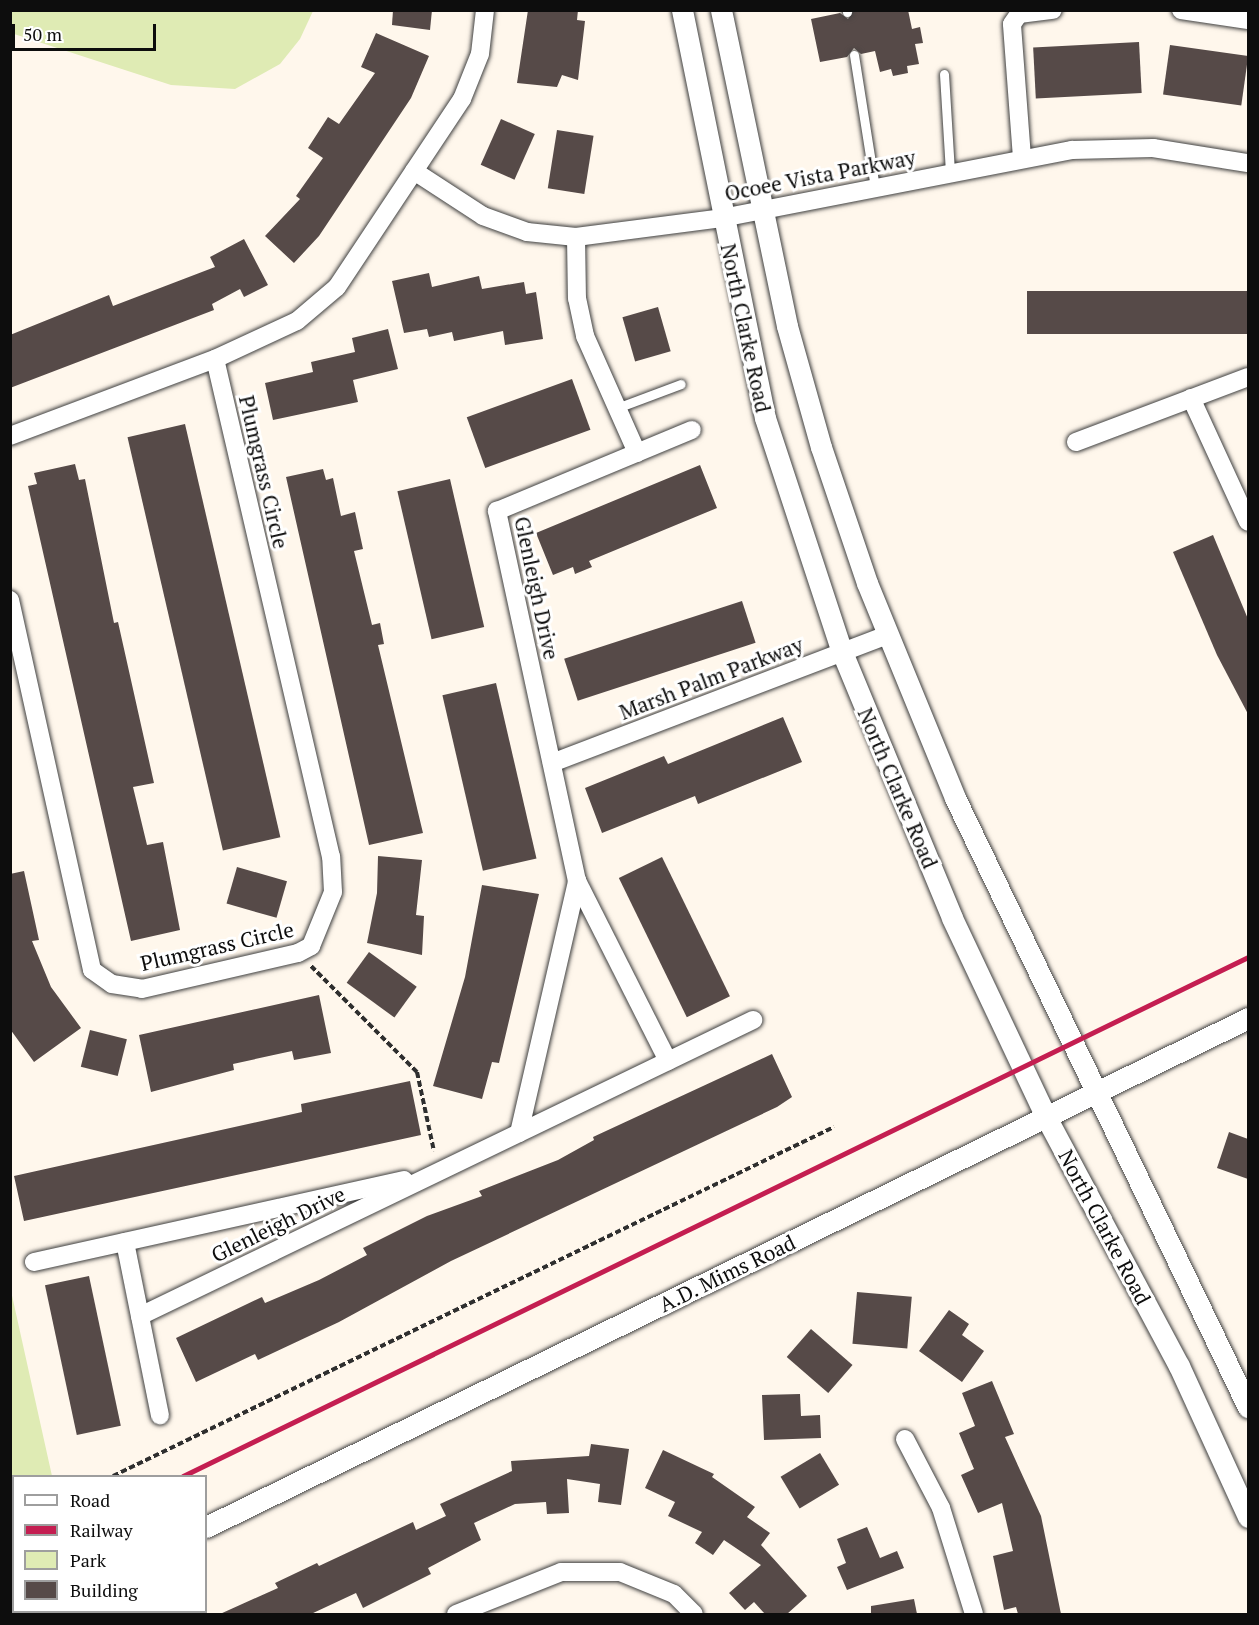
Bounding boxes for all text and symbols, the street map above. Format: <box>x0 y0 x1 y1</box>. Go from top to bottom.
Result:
scale bar <box>15 12 159 50</box>
text: 50 m <box>23 22 62 46</box>
street label: Ocoee Vista Parkway <box>722 144 918 206</box>
street label: North Clarke Road <box>716 241 776 415</box>
street label: Plumgrass Circle <box>234 393 294 551</box>
street label: Glenleigh Drive <box>510 514 564 662</box>
street label: Marsh Palm Parkway <box>616 631 806 725</box>
street label: North Clarke Road <box>853 704 943 872</box>
street label: Plumgrass Circle <box>138 916 296 976</box>
street label: North Clarke Road <box>1054 1145 1156 1309</box>
street label: Glenleigh Drive <box>207 1181 349 1267</box>
street label: A.D. Mims Road <box>654 1229 800 1317</box>
legend <box>12 1475 207 1613</box>
text: Road <box>70 1488 110 1512</box>
text: Railway <box>70 1518 133 1542</box>
text: Park <box>70 1548 106 1572</box>
text: Building <box>70 1578 138 1602</box>

